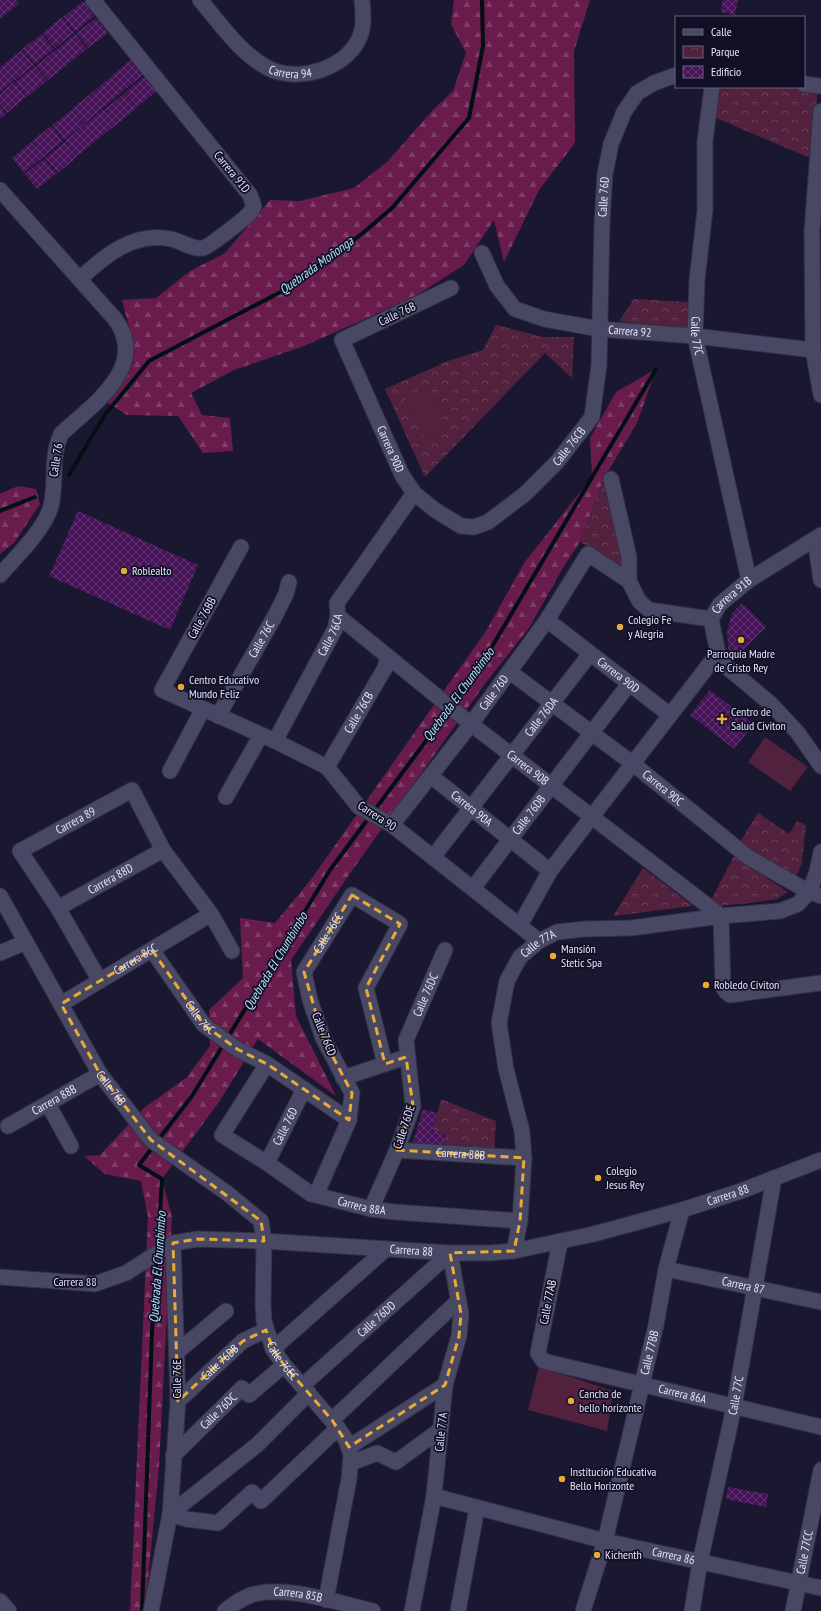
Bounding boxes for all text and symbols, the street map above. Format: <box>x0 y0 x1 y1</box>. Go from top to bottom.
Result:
legend <box>675 16 805 88</box>
text: Calle <box>711 24 732 39</box>
text: Parque <box>711 44 740 59</box>
street label: Carrera 94 <box>267 61 314 81</box>
text: Edificio <box>711 64 741 79</box>
street label: Carrera 91D <box>211 148 254 196</box>
street label: Calle 76D <box>594 176 612 217</box>
water label: Quebrada Moñonga <box>276 232 357 298</box>
street label: Calle 76B <box>376 298 418 329</box>
street label: Calle 77C <box>688 316 707 357</box>
street label: Carrera 92 <box>608 322 652 340</box>
street label: Carrera 90D <box>374 423 408 474</box>
street label: Calle 76CB <box>549 423 589 469</box>
street label: Calle 76 <box>45 442 66 478</box>
place label: Roblealto <box>132 563 171 578</box>
marker: Roblealto <box>119 566 129 576</box>
street label: Carrera 91B <box>708 573 755 616</box>
street label: Calle 76BB <box>184 594 219 641</box>
street label: Calle 76CA <box>314 612 345 658</box>
place label: Colegio Fe y Alegria <box>628 612 671 641</box>
street label: Calle 76C <box>245 618 278 660</box>
marker: Colegio Fe y Alegria <box>615 622 625 632</box>
marker: Parroquia Madre de Cristo Rey <box>736 635 746 645</box>
water label: Quebrada El Chumbimbo <box>419 643 499 744</box>
place label: Parroquia Madre de Cristo Rey <box>707 646 775 675</box>
street label: Carrera 90D <box>594 654 643 696</box>
place label: Centro Educativo Mundo Feliz <box>189 672 259 701</box>
street label: Calle 76D <box>476 672 511 713</box>
marker: Centro Educativo Mundo Feliz <box>176 682 186 692</box>
street label: Calle 76CB <box>341 689 376 736</box>
street label: Calle 76DA <box>521 694 561 739</box>
place label: Centro de Salud Civiton <box>731 704 786 733</box>
marker: Centro de Salud Civiton <box>716 713 728 725</box>
street label: Carrera 90B <box>504 746 552 788</box>
street label: Carrera 90C <box>640 767 687 809</box>
street label: Carrera 90A <box>448 787 496 829</box>
street label: Calle 76DB <box>509 791 549 837</box>
street label: Carrera 90 <box>355 798 399 834</box>
street label: Carrera 89 <box>53 803 98 837</box>
street label: Carrera 88D <box>85 860 136 897</box>
water label: Quebrada El Chumbimbo <box>239 908 312 1013</box>
street label: Calle 76CC <box>310 909 346 956</box>
street label: Calle 77A <box>517 926 558 961</box>
street label: Carrera 86C <box>111 940 161 978</box>
place label: Mansión Stetic Spa <box>561 941 602 970</box>
marker: Mansión Stetic Spa <box>548 951 558 961</box>
street label: Calle 76DC <box>409 970 441 1019</box>
place label: Robledo Civiton <box>714 977 779 992</box>
marker: Robledo Civiton <box>701 980 711 990</box>
street label: Calle 76C <box>182 997 218 1038</box>
street label: Calle 76CD <box>309 1010 340 1058</box>
street label: Calle 76B <box>93 1067 130 1108</box>
street label: Carrera 88B <box>29 1081 79 1118</box>
street label: Calle 76DE <box>389 1103 418 1151</box>
street label: Calle 76D <box>269 1105 301 1148</box>
street label: Carrera 88B <box>436 1145 486 1163</box>
place label: Colegio Jesus Rey <box>605 1163 645 1192</box>
marker: Colegio Jesus Rey <box>593 1173 603 1183</box>
street label: Carrera 88 <box>705 1181 751 1208</box>
street label: Carrera 88A <box>336 1193 387 1218</box>
water label: Quebrada El Chumbimbo <box>145 1209 170 1323</box>
street label: Carrera 88 <box>389 1241 433 1259</box>
street label: Carrera 87 <box>721 1273 766 1297</box>
street label: Carrera 88 <box>53 1274 97 1289</box>
street label: Calle 77AB <box>536 1278 559 1326</box>
street label: Calle 76DD <box>354 1298 398 1340</box>
street label: Calle 77BB <box>636 1328 662 1376</box>
street label: Calle 76EC <box>264 1340 302 1384</box>
street label: Calle 76DB <box>198 1341 242 1383</box>
street label: Calle 76E <box>169 1359 184 1399</box>
street label: Calle 77C <box>724 1374 746 1416</box>
street label: Carrera 86A <box>657 1381 708 1407</box>
place label: Cancha de bello horizonte <box>579 1386 642 1415</box>
street label: Calle 76DC <box>197 1389 240 1432</box>
marker: Cancha de bello horizonte <box>566 1396 576 1406</box>
street label: Calle 77A <box>431 1411 450 1452</box>
place label: Institución Educativa Bello Horizonte <box>570 1464 657 1493</box>
marker: Institución Educativa Bello Horizonte <box>557 1474 567 1484</box>
street label: Calle 77CC <box>792 1528 816 1575</box>
street label: Carrera 86 <box>651 1544 696 1567</box>
place label: Kichenth <box>605 1547 642 1562</box>
marker: Kichenth <box>592 1550 602 1560</box>
street label: Carrera 85B <box>274 1584 324 1605</box>

